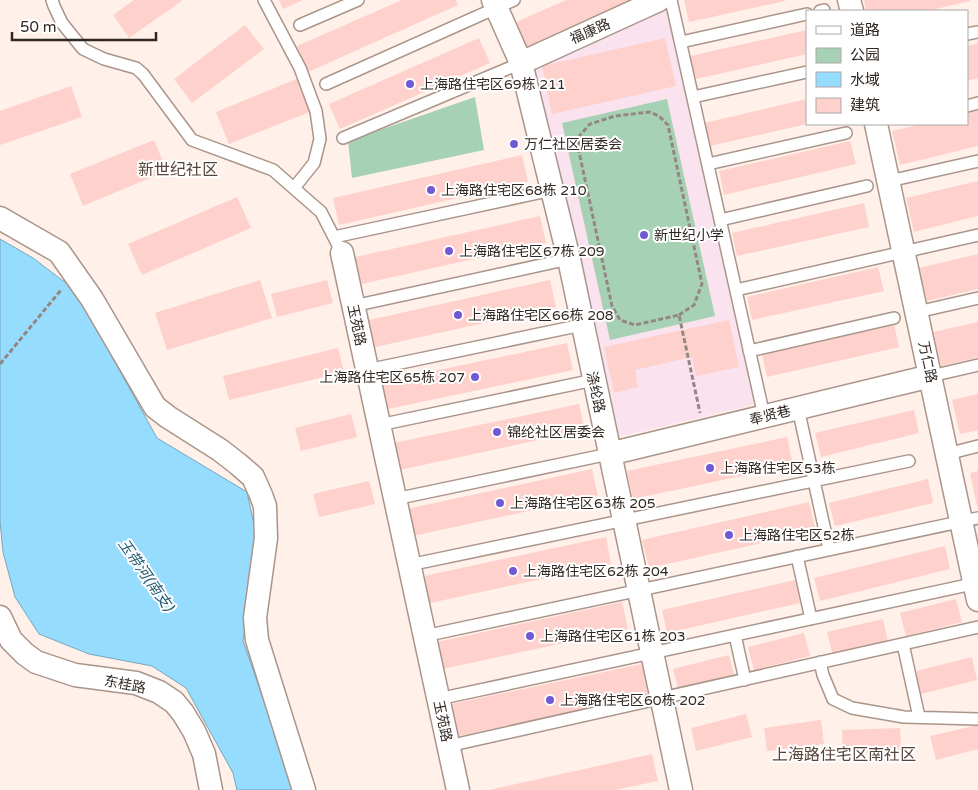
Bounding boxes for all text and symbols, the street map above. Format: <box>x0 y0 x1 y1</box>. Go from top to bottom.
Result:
scale bar <box>12 10 156 42</box>
legend <box>806 10 968 125</box>
street label: 福康路 <box>568 15 613 48</box>
text: 50 m <box>20 18 57 36</box>
text: 道路 <box>850 21 880 39</box>
text: 公园 <box>850 46 880 64</box>
text: 水域 <box>850 71 880 89</box>
place label: 上海路住宅区69栋 211 <box>420 76 566 93</box>
marker: 上海路住宅区69栋 211 <box>404 78 416 90</box>
text: 建筑 <box>850 96 880 114</box>
place label: 万仁社区居委会 <box>524 136 622 153</box>
marker: 万仁社区居委会 <box>508 138 520 150</box>
district label: 新世纪社区 <box>138 160 218 180</box>
place label: 上海路住宅区68栋 210 <box>441 182 587 199</box>
marker: 上海路住宅区68栋 210 <box>425 184 437 196</box>
place label: 新世纪小学 <box>654 227 724 244</box>
marker: 新世纪小学 <box>638 229 650 241</box>
place label: 上海路住宅区67栋 209 <box>459 243 605 260</box>
marker: 上海路住宅区67栋 209 <box>443 245 455 257</box>
street label: 玉苑路 <box>344 303 369 347</box>
place label: 上海路住宅区66栋 208 <box>468 307 614 324</box>
marker: 上海路住宅区66栋 208 <box>452 309 464 321</box>
street label: 万仁路 <box>915 340 940 384</box>
place label: 上海路住宅区65栋 207 <box>319 369 465 386</box>
street label: 涤纶路 <box>583 370 608 414</box>
marker: 上海路住宅区65栋 207 <box>469 371 481 383</box>
street label: 奉贤巷 <box>748 402 793 429</box>
place label: 锦纶社区居委会 <box>507 424 605 441</box>
marker: 锦纶社区居委会 <box>491 426 503 438</box>
place label: 上海路住宅区53栋 <box>720 460 836 477</box>
marker: 上海路住宅区53栋 <box>704 462 716 474</box>
place label: 上海路住宅区63栋 205 <box>510 495 656 512</box>
marker: 上海路住宅区63栋 205 <box>494 497 506 509</box>
place label: 上海路住宅区52栋 <box>739 527 855 544</box>
marker: 上海路住宅区52栋 <box>723 529 735 541</box>
water label: 玉带河(南支) <box>114 535 178 616</box>
place label: 上海路住宅区62栋 204 <box>523 563 669 580</box>
marker: 上海路住宅区62栋 204 <box>507 565 519 577</box>
place label: 上海路住宅区61栋 203 <box>540 628 686 645</box>
marker: 上海路住宅区61栋 203 <box>524 630 536 642</box>
street label: 东桂路 <box>103 672 147 697</box>
place label: 上海路住宅区60栋 202 <box>560 692 706 709</box>
marker: 上海路住宅区60栋 202 <box>544 694 556 706</box>
street label: 玉苑路 <box>430 699 455 743</box>
district label: 上海路住宅区南社区 <box>772 745 916 765</box>

